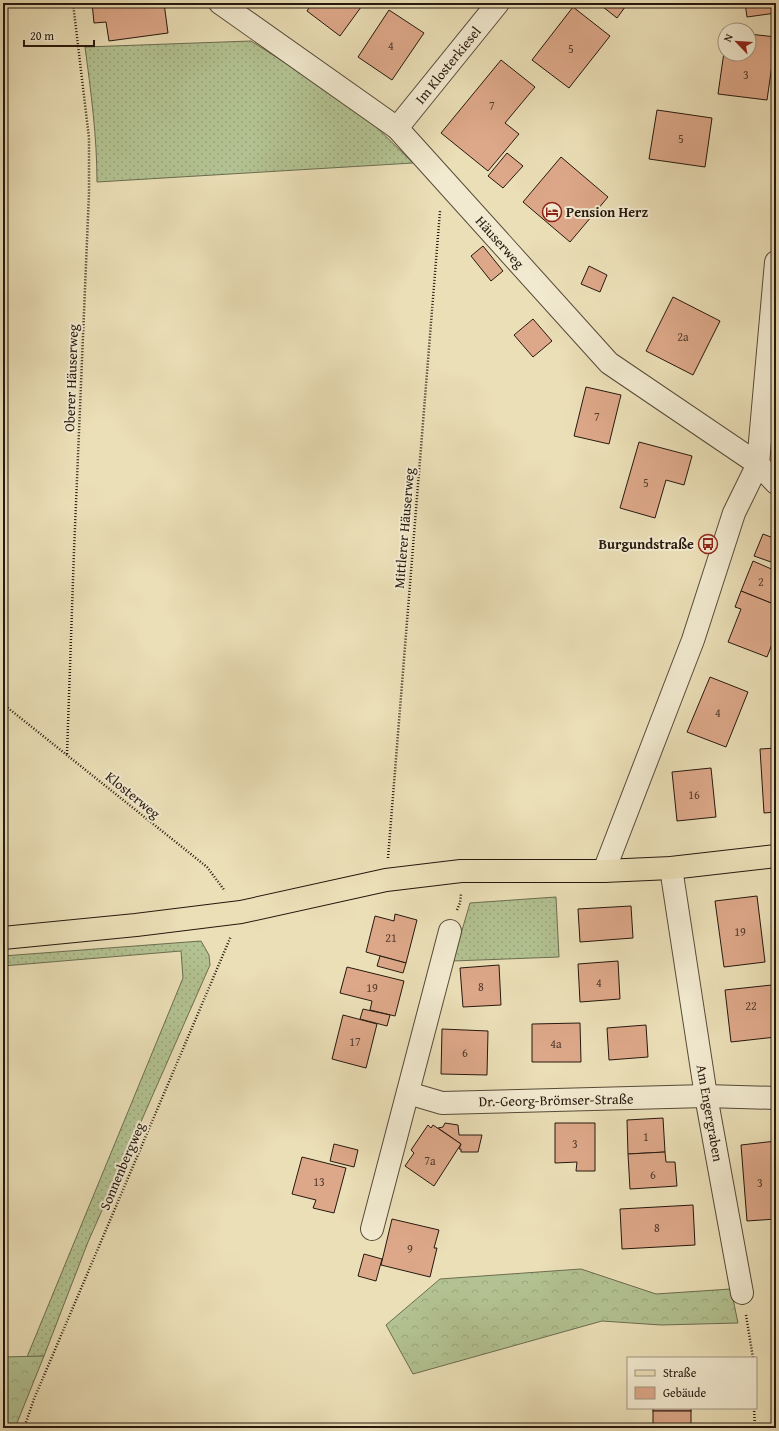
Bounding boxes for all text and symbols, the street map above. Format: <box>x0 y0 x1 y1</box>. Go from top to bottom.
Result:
scale bar <box>24 22 94 48</box>
street label: Im Klosterkiesel <box>410 22 486 108</box>
north arrow <box>717 22 757 62</box>
text: 20 m <box>30 27 54 44</box>
text: N <box>719 30 737 44</box>
house number: 4 <box>388 37 394 54</box>
house number: 5 <box>568 40 574 57</box>
house number: 3 <box>743 66 749 83</box>
house number: 7 <box>489 97 495 114</box>
house number: 5 <box>678 130 684 147</box>
hotel icon: Pension Herz <box>541 201 563 223</box>
place label: Pension Herz <box>566 202 648 222</box>
street label: Häuserweg <box>471 211 529 273</box>
street label: Oberer Häuserweg <box>59 324 83 432</box>
house number: 2a <box>677 328 689 345</box>
house number: 7 <box>594 408 600 425</box>
street label: Mittlerer Häuserweg <box>389 467 419 589</box>
house number: 5 <box>643 474 649 491</box>
bus stop icon: Burgundstraße <box>697 533 719 555</box>
place label: Burgundstraße <box>598 534 694 554</box>
house number: 2 <box>758 573 764 590</box>
house number: 4 <box>715 704 721 721</box>
street label: Klosterweg <box>101 767 165 823</box>
house number: 16 <box>688 786 700 803</box>
house number: 19 <box>734 923 746 940</box>
house number: 21 <box>385 929 397 946</box>
house number: 4 <box>596 974 602 991</box>
house number: 8 <box>478 978 484 995</box>
house number: 19 <box>366 979 378 996</box>
house number: 22 <box>745 997 757 1014</box>
house number: 17 <box>349 1033 361 1050</box>
house number: 4a <box>550 1035 562 1052</box>
house number: 6 <box>462 1044 468 1061</box>
street label: Am Engergraben <box>692 1063 728 1163</box>
street label: Dr.-Georg-Brömser-Straße <box>478 1089 634 1111</box>
street label: Sonnenbergweg <box>94 1119 150 1213</box>
house number: 1 <box>643 1128 649 1145</box>
house number: 3 <box>572 1135 578 1152</box>
house number: 7a <box>424 1152 436 1169</box>
house number: 6 <box>650 1166 656 1183</box>
house number: 13 <box>313 1173 325 1190</box>
house number: 3 <box>757 1174 763 1191</box>
house number: 8 <box>654 1219 660 1236</box>
house number: 9 <box>407 1240 413 1257</box>
legend <box>627 1357 757 1409</box>
text: Straße <box>663 1364 697 1381</box>
text: Gebäude <box>663 1384 706 1401</box>

